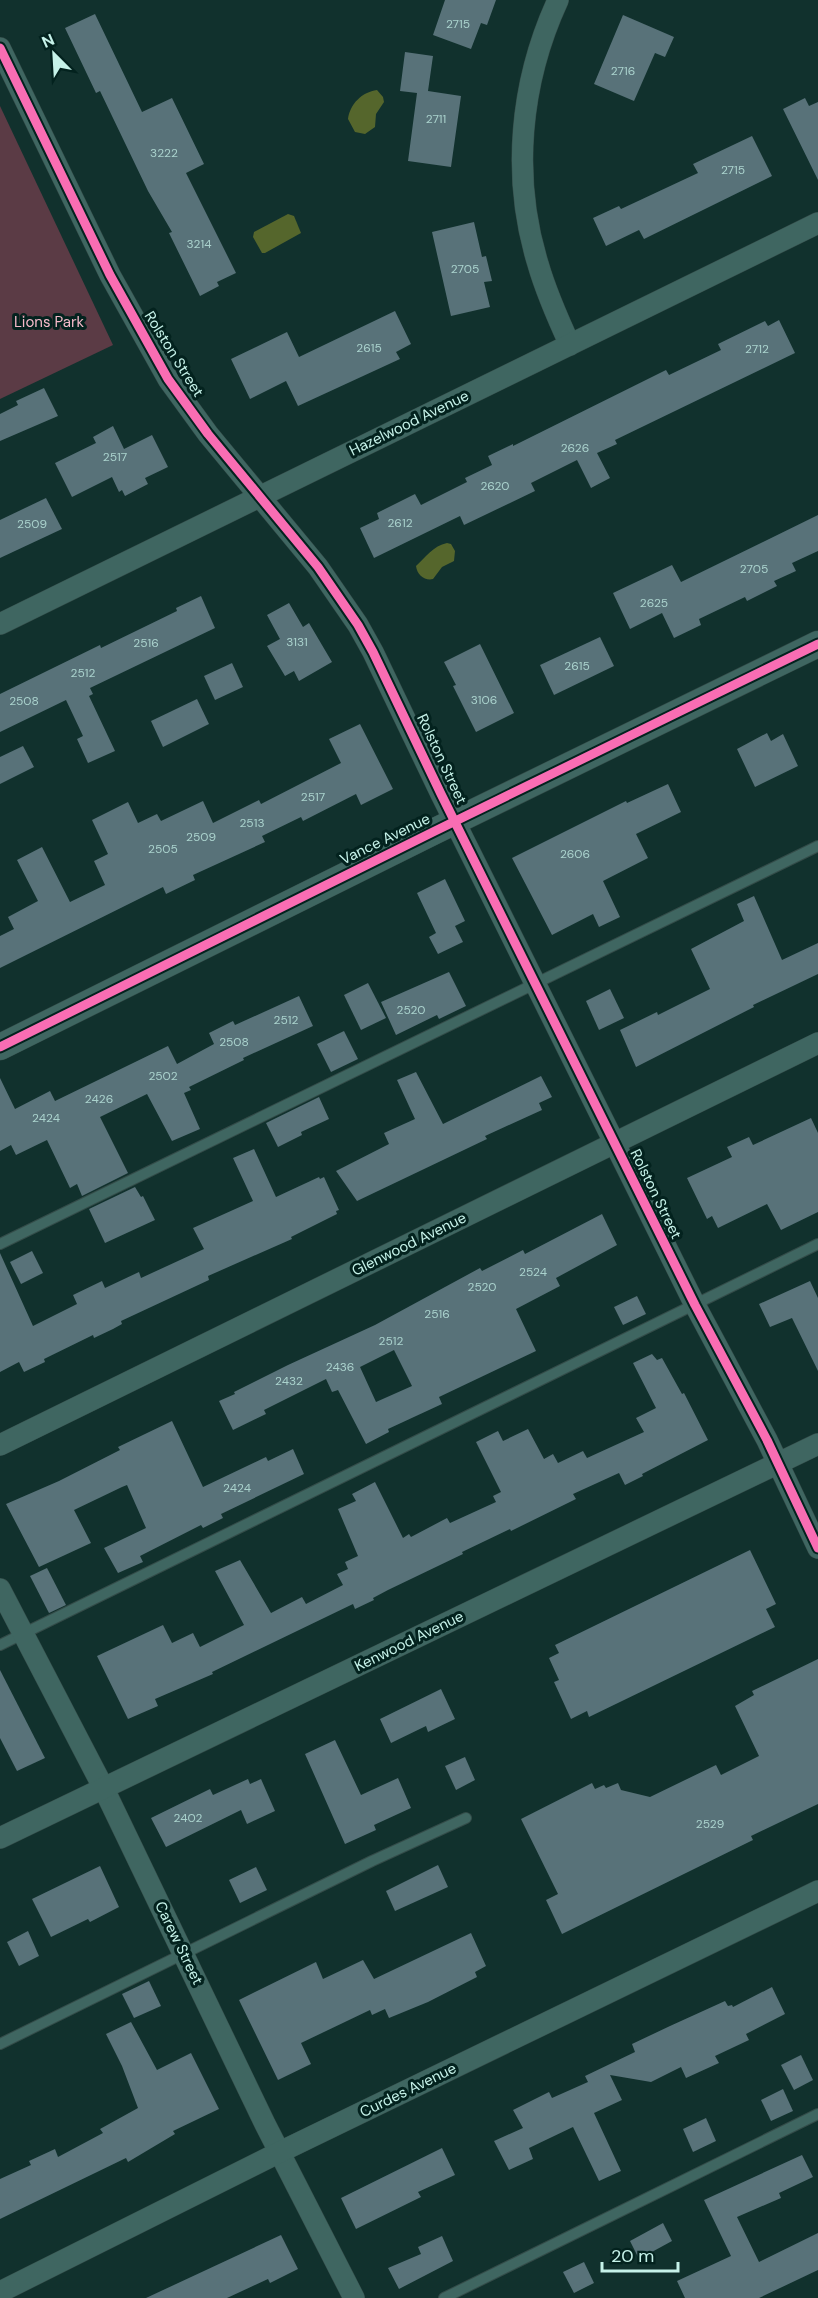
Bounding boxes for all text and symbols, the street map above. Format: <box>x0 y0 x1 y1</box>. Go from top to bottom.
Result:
house number: 2715 <box>446 16 470 32</box>
north arrow <box>24 24 84 84</box>
text: N <box>39 29 58 53</box>
house number: 2716 <box>611 63 635 79</box>
house number: 2711 <box>426 111 446 127</box>
house number: 3222 <box>150 145 178 161</box>
house number: 2715 <box>721 162 745 178</box>
house number: 3214 <box>186 236 212 252</box>
house number: 2705 <box>451 261 479 277</box>
street label: Rolston Street <box>140 307 208 401</box>
park label: Lions Park <box>14 312 85 332</box>
house number: 2615 <box>356 340 382 356</box>
house number: 2712 <box>745 341 769 357</box>
street label: Hazelwood Avenue <box>346 385 472 461</box>
house number: 2626 <box>561 440 589 456</box>
house number: 2517 <box>103 449 127 465</box>
house number: 2620 <box>480 478 510 494</box>
house number: 2612 <box>387 515 413 531</box>
house number: 2509 <box>17 516 47 532</box>
house number: 2705 <box>740 561 768 577</box>
house number: 2625 <box>640 595 668 611</box>
house number: 3131 <box>286 634 308 650</box>
house number: 2516 <box>133 635 159 651</box>
house number: 2615 <box>564 658 590 674</box>
house number: 2512 <box>71 665 96 681</box>
house number: 3106 <box>471 692 497 708</box>
house number: 2508 <box>9 693 39 709</box>
street label: Rolston Street <box>412 711 472 808</box>
house number: 2517 <box>301 789 325 805</box>
street label: Vance Avenue <box>337 809 433 869</box>
house number: 2513 <box>239 815 265 831</box>
house number: 2509 <box>186 829 216 845</box>
house number: 2505 <box>148 841 178 857</box>
house number: 2606 <box>560 846 590 862</box>
house number: 2520 <box>396 1002 426 1018</box>
house number: 2512 <box>274 1012 299 1028</box>
house number: 2508 <box>219 1034 249 1050</box>
house number: 2502 <box>148 1068 178 1084</box>
house number: 2426 <box>85 1091 113 1107</box>
house number: 2424 <box>32 1110 60 1126</box>
street label: Rolston Street <box>626 1146 686 1242</box>
street label: Glenwood Avenue <box>348 1208 470 1280</box>
house number: 2524 <box>519 1264 547 1280</box>
house number: 2520 <box>467 1279 497 1295</box>
house number: 2516 <box>424 1306 450 1322</box>
house number: 2512 <box>379 1333 404 1349</box>
house number: 2436 <box>326 1359 354 1375</box>
house number: 2432 <box>275 1373 303 1389</box>
house number: 2424 <box>223 1480 251 1496</box>
street label: Kenwood Avenue <box>351 1606 467 1676</box>
house number: 2402 <box>174 1810 203 1826</box>
house number: 2529 <box>696 1816 724 1832</box>
street label: Carew Street <box>150 1898 208 1988</box>
street label: Curdes Avenue <box>356 2058 460 2122</box>
scale bar <box>602 2235 678 2273</box>
text: 20 m <box>611 2244 654 2268</box>

